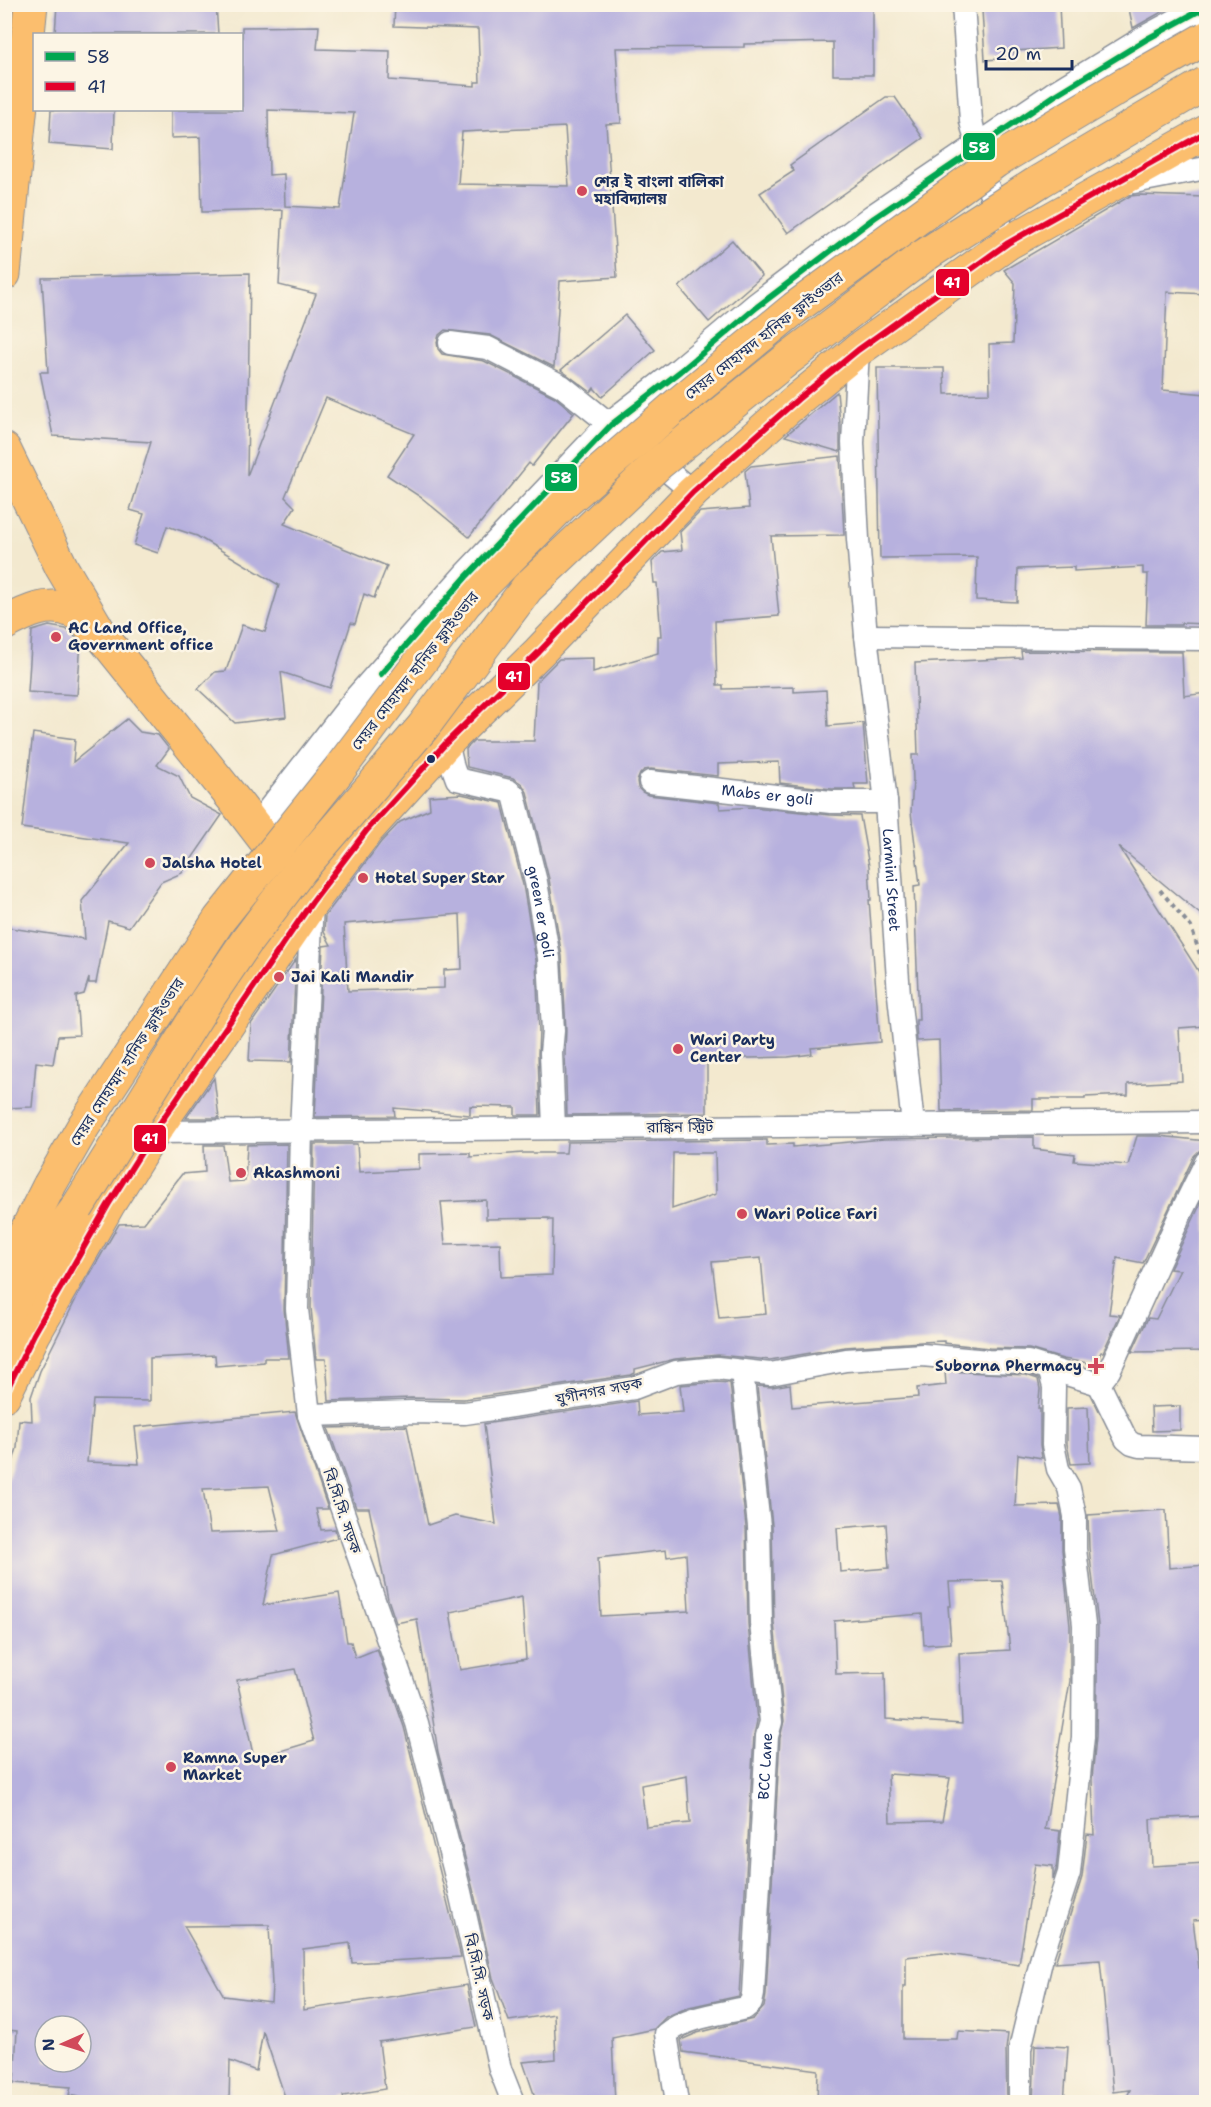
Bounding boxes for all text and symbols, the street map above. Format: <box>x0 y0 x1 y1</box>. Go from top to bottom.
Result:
legend <box>33 33 243 111</box>
scale bar <box>986 33 1072 71</box>
text: 20 m <box>995 42 1041 66</box>
text: 58 <box>87 45 110 69</box>
text: 41 <box>87 75 106 99</box>
line badge: 58 <box>962 132 996 161</box>
text: 58 <box>968 137 990 158</box>
place label: শের ই বাংলা বালিকা মহাবিদ্যালয় <box>593 172 724 209</box>
marker: শের ই বাংলা বালিকা মহাবিদ্যালয় <box>575 184 589 198</box>
street label: মেয়র মোহাম্মদ হানিফ ফ্লাইওভার <box>681 267 848 404</box>
line badge: 41 <box>935 268 970 297</box>
text: 41 <box>943 272 961 293</box>
line badge: 58 <box>544 463 578 492</box>
text: 58 <box>550 467 572 488</box>
street label: মেয়র মোহাম্মদ হানিফ ফ্লাইওভার <box>347 587 484 754</box>
place label: AC Land Office, Government office <box>68 618 213 655</box>
marker: AC Land Office, Government office <box>49 630 63 644</box>
line badge: 41 <box>497 662 531 691</box>
text: 41 <box>505 666 523 687</box>
unlabelled marker <box>425 753 437 765</box>
street label: Mabs er goli <box>720 780 814 810</box>
street label: Larmini Street <box>878 828 905 932</box>
place label: Jalsha Hotel <box>162 853 262 873</box>
marker: Jalsha Hotel <box>143 856 157 870</box>
street label: green er goli <box>522 863 559 959</box>
place label: Hotel Super Star <box>375 868 505 888</box>
marker: Hotel Super Star <box>356 871 370 885</box>
place label: Jai Kali Mandir <box>291 967 414 987</box>
marker: Jai Kali Mandir <box>272 970 286 984</box>
street label: মেয়র মোহাম্মদ হানিফ ফ্লাইওভার <box>65 973 189 1150</box>
place label: Wari Party Center <box>690 1030 775 1067</box>
marker: Wari Party Center <box>671 1042 685 1056</box>
street label: রাঙ্কিন স্ট্রিট <box>645 1116 714 1138</box>
line badge: 41 <box>133 1124 167 1153</box>
text: 41 <box>141 1128 159 1149</box>
place label: Akashmoni <box>253 1163 340 1183</box>
marker: Akashmoni <box>234 1166 248 1180</box>
place label: Wari Police Fari <box>754 1204 877 1224</box>
marker: Wari Police Fari <box>735 1207 749 1221</box>
place label: Suborna Phermacy <box>935 1356 1082 1376</box>
marker: Suborna Phermacy <box>1087 1357 1105 1375</box>
street label: যুগীনগর সড়ক <box>553 1373 645 1409</box>
street label: বি.সি.সি. সড়ক <box>318 1465 366 1557</box>
street label: BCC Lane <box>754 1732 777 1800</box>
place label: Ramna Super Market <box>183 1748 287 1785</box>
marker: Ramna Super Market <box>164 1760 178 1774</box>
street label: বি.সি.সি. সড়ক <box>459 1931 499 2023</box>
north arrow <box>33 2014 93 2074</box>
text: N <box>38 2038 59 2052</box>

